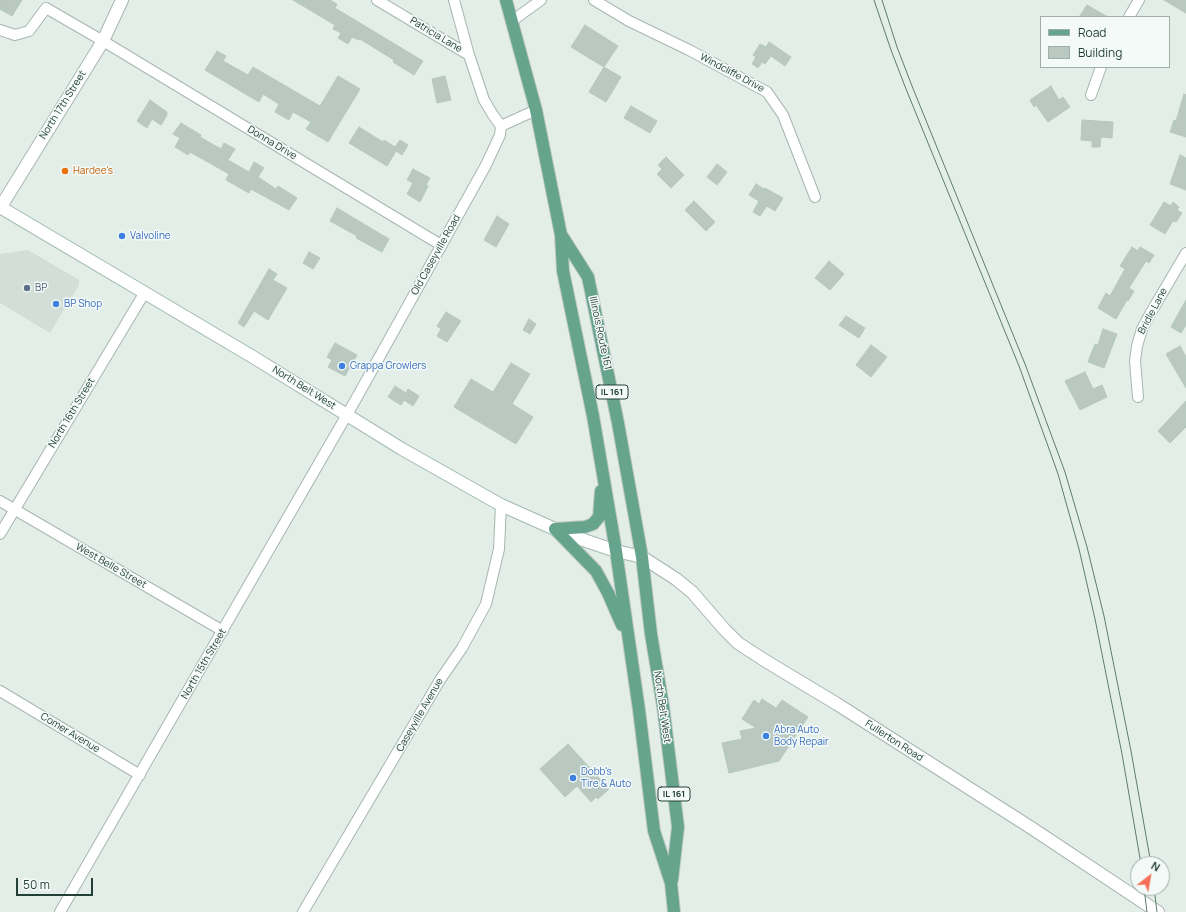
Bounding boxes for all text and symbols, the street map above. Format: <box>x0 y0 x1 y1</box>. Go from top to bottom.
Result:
street label: Patricia Lane <box>408 15 464 55</box>
legend <box>1040 16 1170 68</box>
text: Road <box>1078 24 1106 41</box>
text: Building <box>1078 44 1122 61</box>
street label: Windcliffe Drive <box>698 51 766 95</box>
street label: North 17th Street <box>37 69 89 141</box>
street label: Donna Drive <box>245 124 299 162</box>
place label: Hardee's <box>73 165 113 177</box>
marker: Hardee's <box>60 166 70 176</box>
street label: Old Caseyville Road <box>409 213 463 297</box>
place label: Valvoline <box>130 230 171 242</box>
marker: Valvoline <box>117 231 127 241</box>
place label: BP <box>35 282 47 294</box>
marker: BP <box>22 283 32 293</box>
street label: Bridle Lane <box>1136 286 1170 336</box>
street label: Illinois Route 161 <box>586 295 614 371</box>
place label: BP Shop <box>64 298 102 310</box>
marker: BP Shop <box>51 299 61 309</box>
place label: Grappa Growlers <box>350 360 426 372</box>
marker: Grappa Growlers <box>337 361 347 371</box>
street label: North Belt West <box>270 364 338 412</box>
street label: North 16th Street <box>46 376 98 450</box>
road number: IL 161 <box>596 385 628 399</box>
street label: West Belle Street <box>73 541 149 591</box>
street label: North 15th Street <box>179 627 229 701</box>
street label: North Belt West <box>651 670 673 744</box>
street label: Caseyville Avenue <box>394 676 446 754</box>
street label: Comer Avenue <box>38 711 102 755</box>
street label: Fullerton Road <box>863 718 925 764</box>
place label: Abra Auto Body Repair <box>774 724 829 748</box>
marker: Abra Auto Body Repair <box>761 731 771 741</box>
place label: Dobb's Tire & Auto <box>581 766 631 790</box>
marker: Dobb's Tire & Auto <box>568 773 578 783</box>
road number: IL 161 <box>658 787 690 801</box>
north arrow <box>1130 856 1170 896</box>
text: N <box>1149 858 1163 875</box>
scale bar <box>18 870 95 896</box>
text: 50 m <box>23 876 50 893</box>

